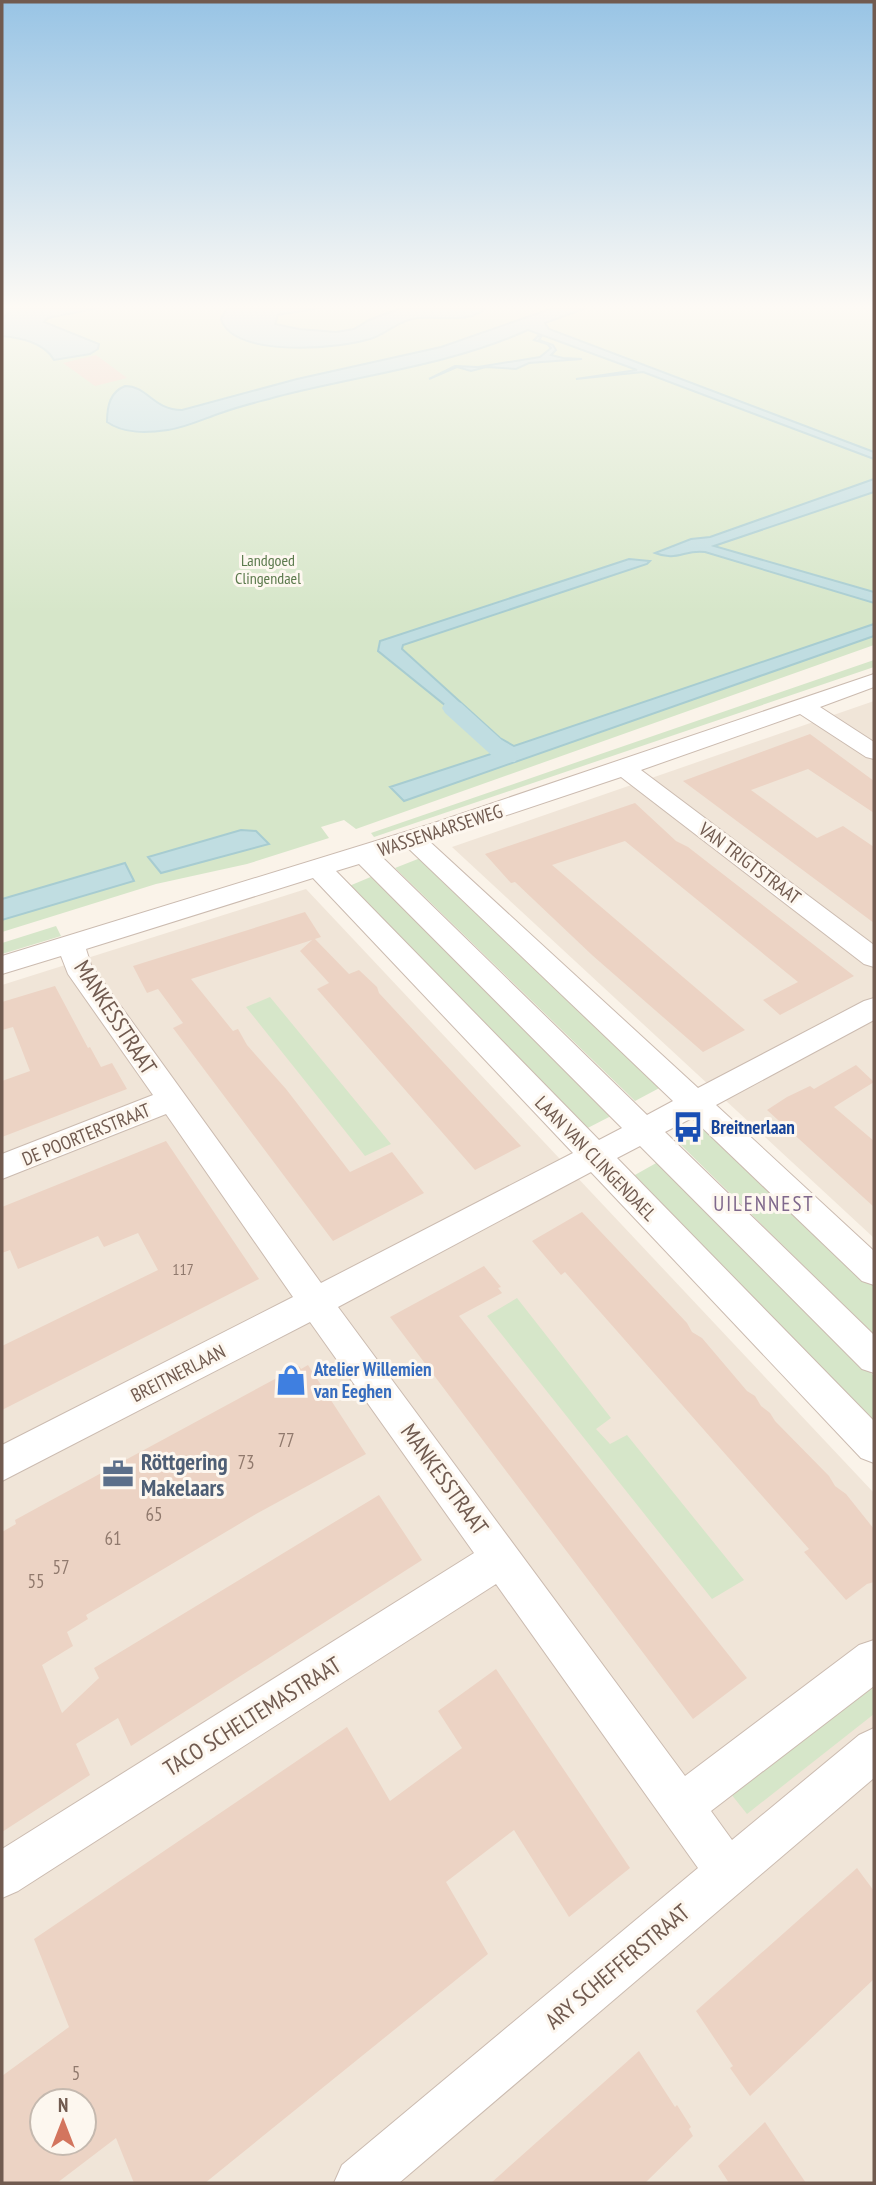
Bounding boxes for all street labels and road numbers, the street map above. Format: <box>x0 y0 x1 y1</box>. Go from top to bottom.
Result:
street label: WASSENAARSEWEG <box>375 799 505 861</box>
street label: VAN TRIGTSTRAAT <box>693 816 806 909</box>
street label: MANKESSTRAAT <box>68 954 164 1080</box>
street label: LAAN VAN CLINGENDAEL <box>530 1090 662 1226</box>
street label: DE POORTERSTRAAT <box>18 1097 154 1171</box>
street label: BREITNERLAAN <box>127 1339 229 1407</box>
street label: MANKESSTRAAT <box>395 1418 495 1540</box>
street label: TACO SCHELTEMASTRAAT <box>158 1650 346 1782</box>
street label: ARY SCHEFFERSTRAAT <box>539 1897 695 2035</box>

